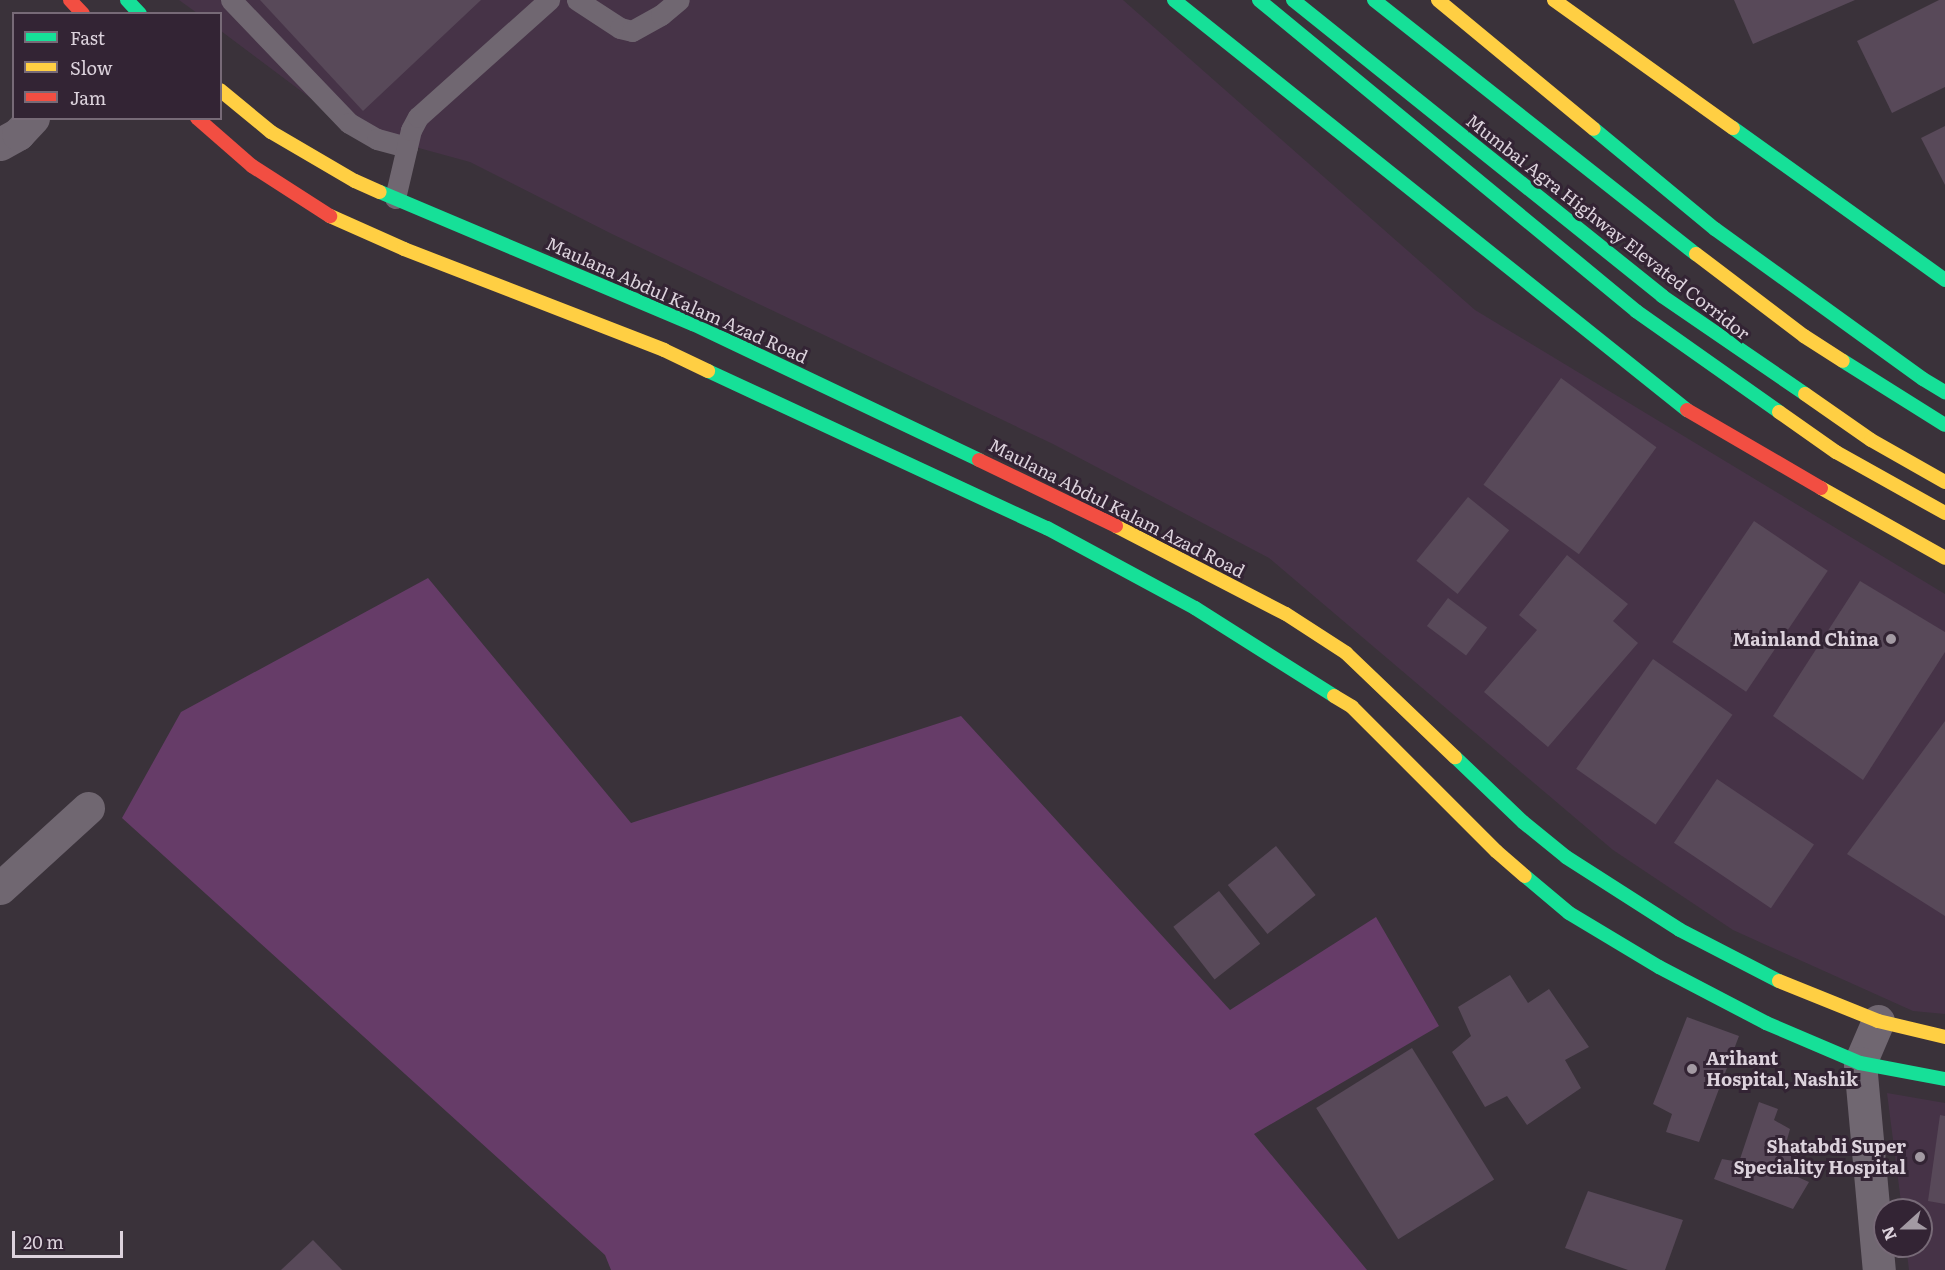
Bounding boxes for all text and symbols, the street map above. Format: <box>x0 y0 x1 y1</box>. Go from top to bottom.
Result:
legend <box>12 12 222 120</box>
text: Fast <box>70 24 105 51</box>
text: Slow <box>70 54 112 81</box>
text: Jam <box>70 84 106 111</box>
street label: Mumbai Agra Highway Elevated Corridor <box>1462 110 1754 344</box>
street label: Maulana Abdul Kalam Azad Road <box>543 232 811 368</box>
street label: Maulana Abdul Kalam Azad Road <box>985 434 1249 582</box>
place label: Mainland China <box>1733 628 1879 650</box>
marker: Mainland China <box>1884 632 1898 646</box>
place label: Arihant Hospital, Nashik <box>1706 1048 1858 1090</box>
marker: Arihant Hospital, Nashik <box>1683 1060 1701 1078</box>
place label: Shatabdi Super Speciality Hospital <box>1733 1136 1906 1178</box>
marker: Shatabdi Super Speciality Hospital <box>1911 1148 1929 1166</box>
north arrow <box>1873 1198 1933 1258</box>
scale bar <box>15 1219 126 1257</box>
text: N <box>1874 1223 1902 1244</box>
text: 20 m <box>23 1228 64 1255</box>

